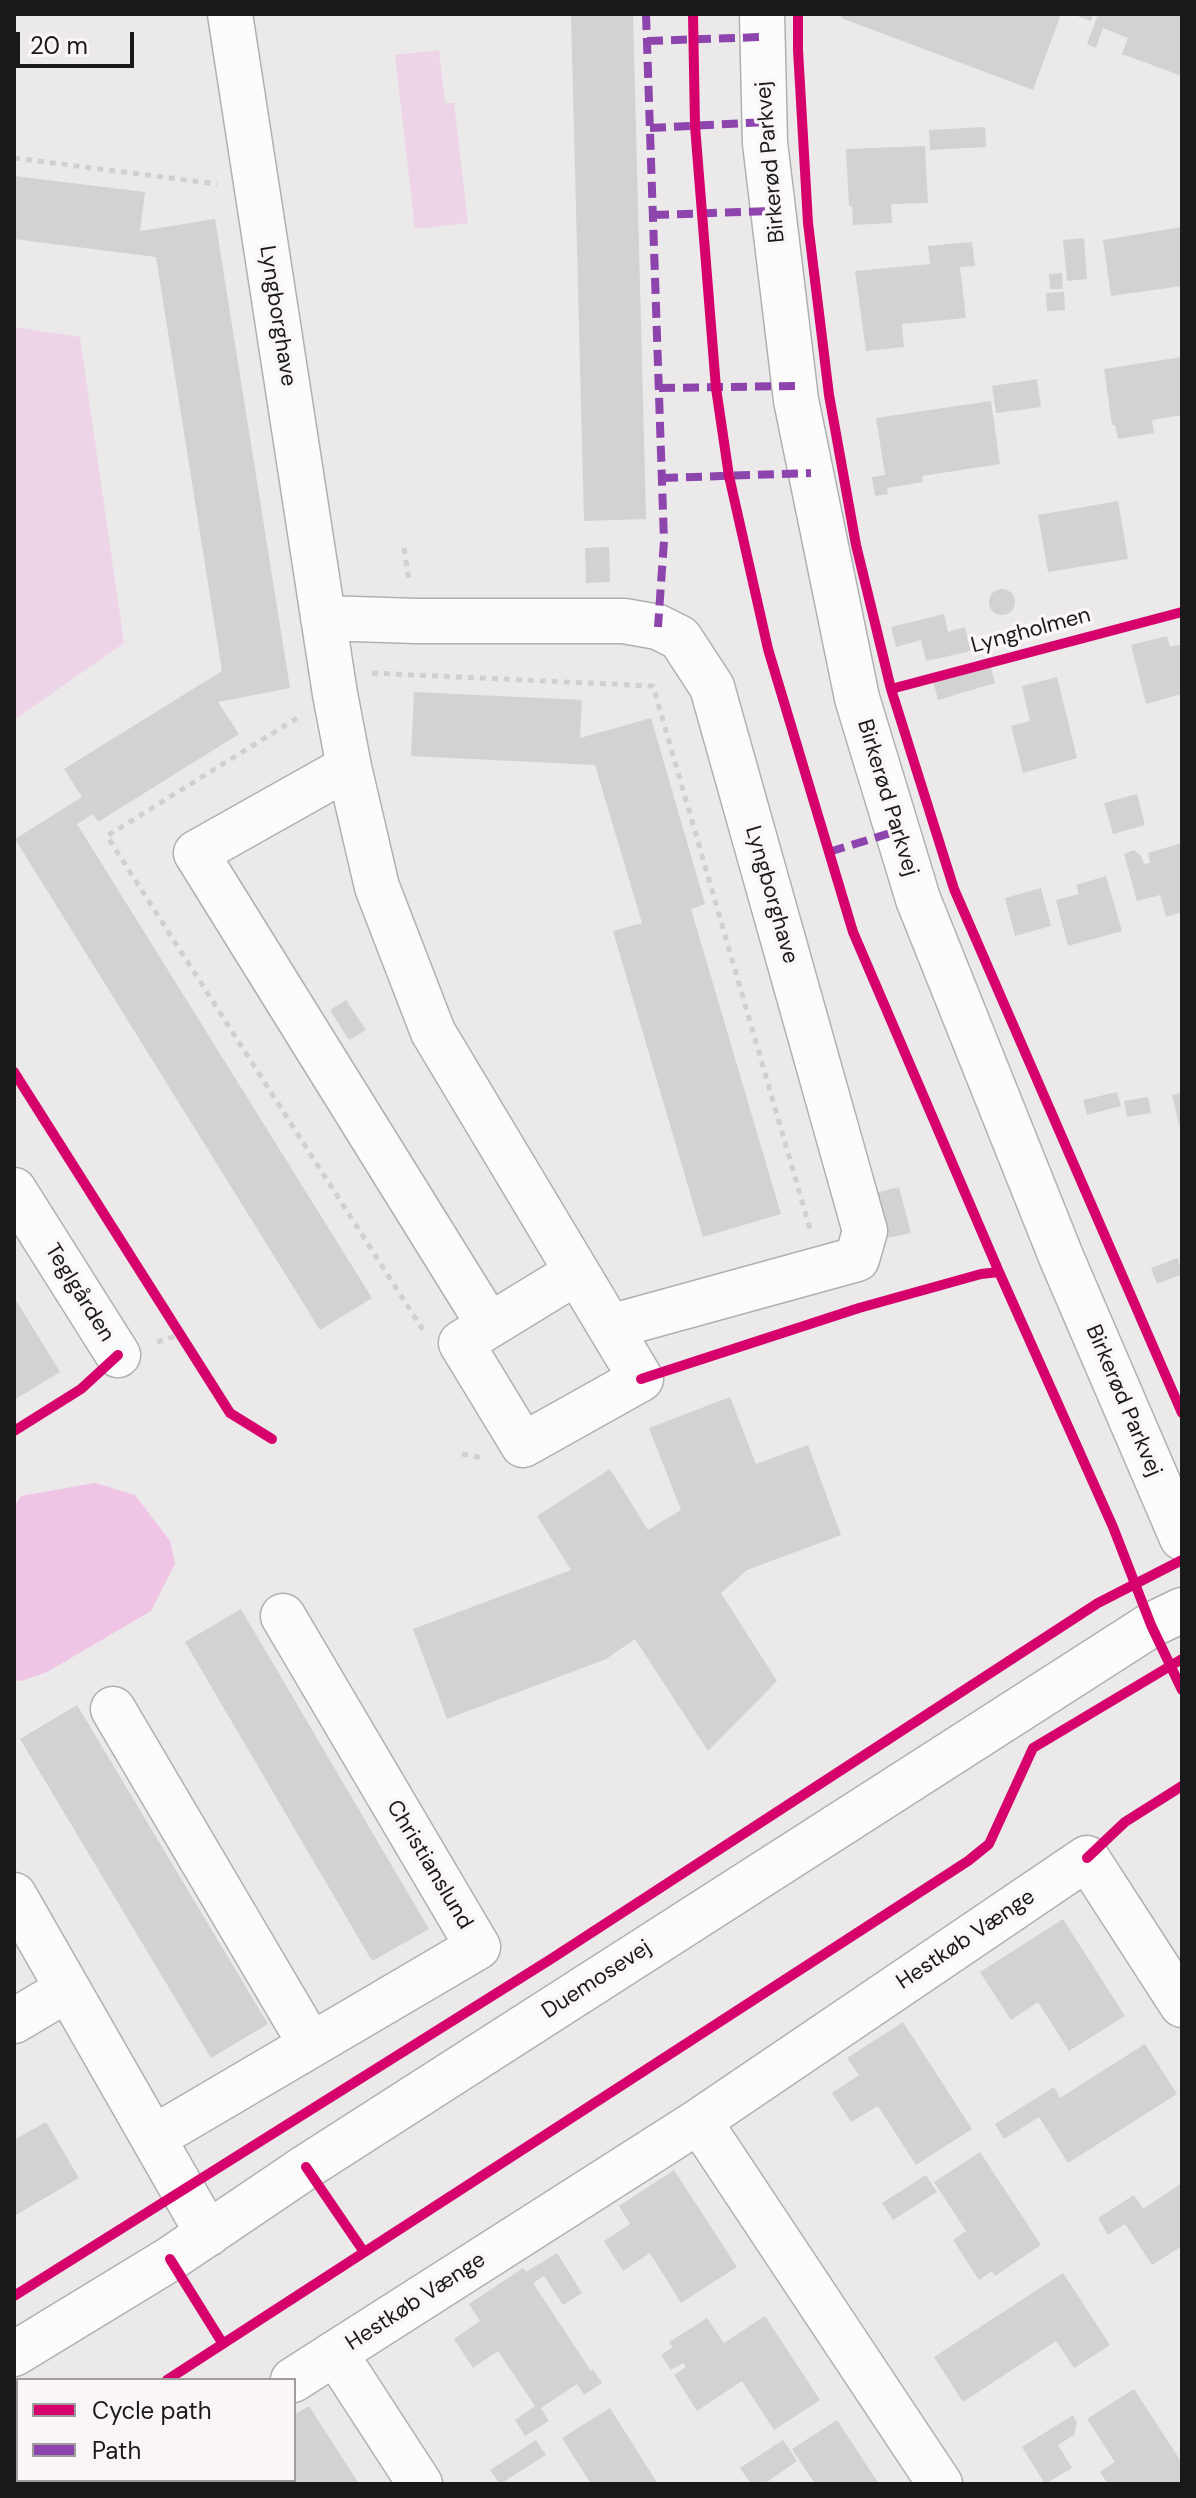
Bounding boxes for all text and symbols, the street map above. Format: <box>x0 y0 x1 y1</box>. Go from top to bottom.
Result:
scale bar <box>20 16 138 66</box>
text: 20 m <box>30 30 88 61</box>
street label: Birkerød Parkvej <box>751 80 791 244</box>
street label: Lyngborghave <box>253 244 301 388</box>
street label: Lyngholmen <box>968 602 1094 660</box>
street label: Birkerød Parkvej <box>851 717 923 879</box>
street label: Lyngborghave <box>739 823 803 967</box>
street label: Teglgården <box>38 1239 120 1347</box>
street label: Birkerød Parkvej <box>1079 1321 1167 1481</box>
street label: Christianslund <box>380 1796 478 1934</box>
street label: Hestkøb Vænge <box>892 1884 1040 1996</box>
street label: Duemosevej <box>537 1935 657 2025</box>
street label: Hestkøb Vænge <box>341 2247 491 2357</box>
legend <box>16 2378 296 2482</box>
text: Cycle path <box>92 2395 211 2426</box>
text: Path <box>92 2435 141 2466</box>

